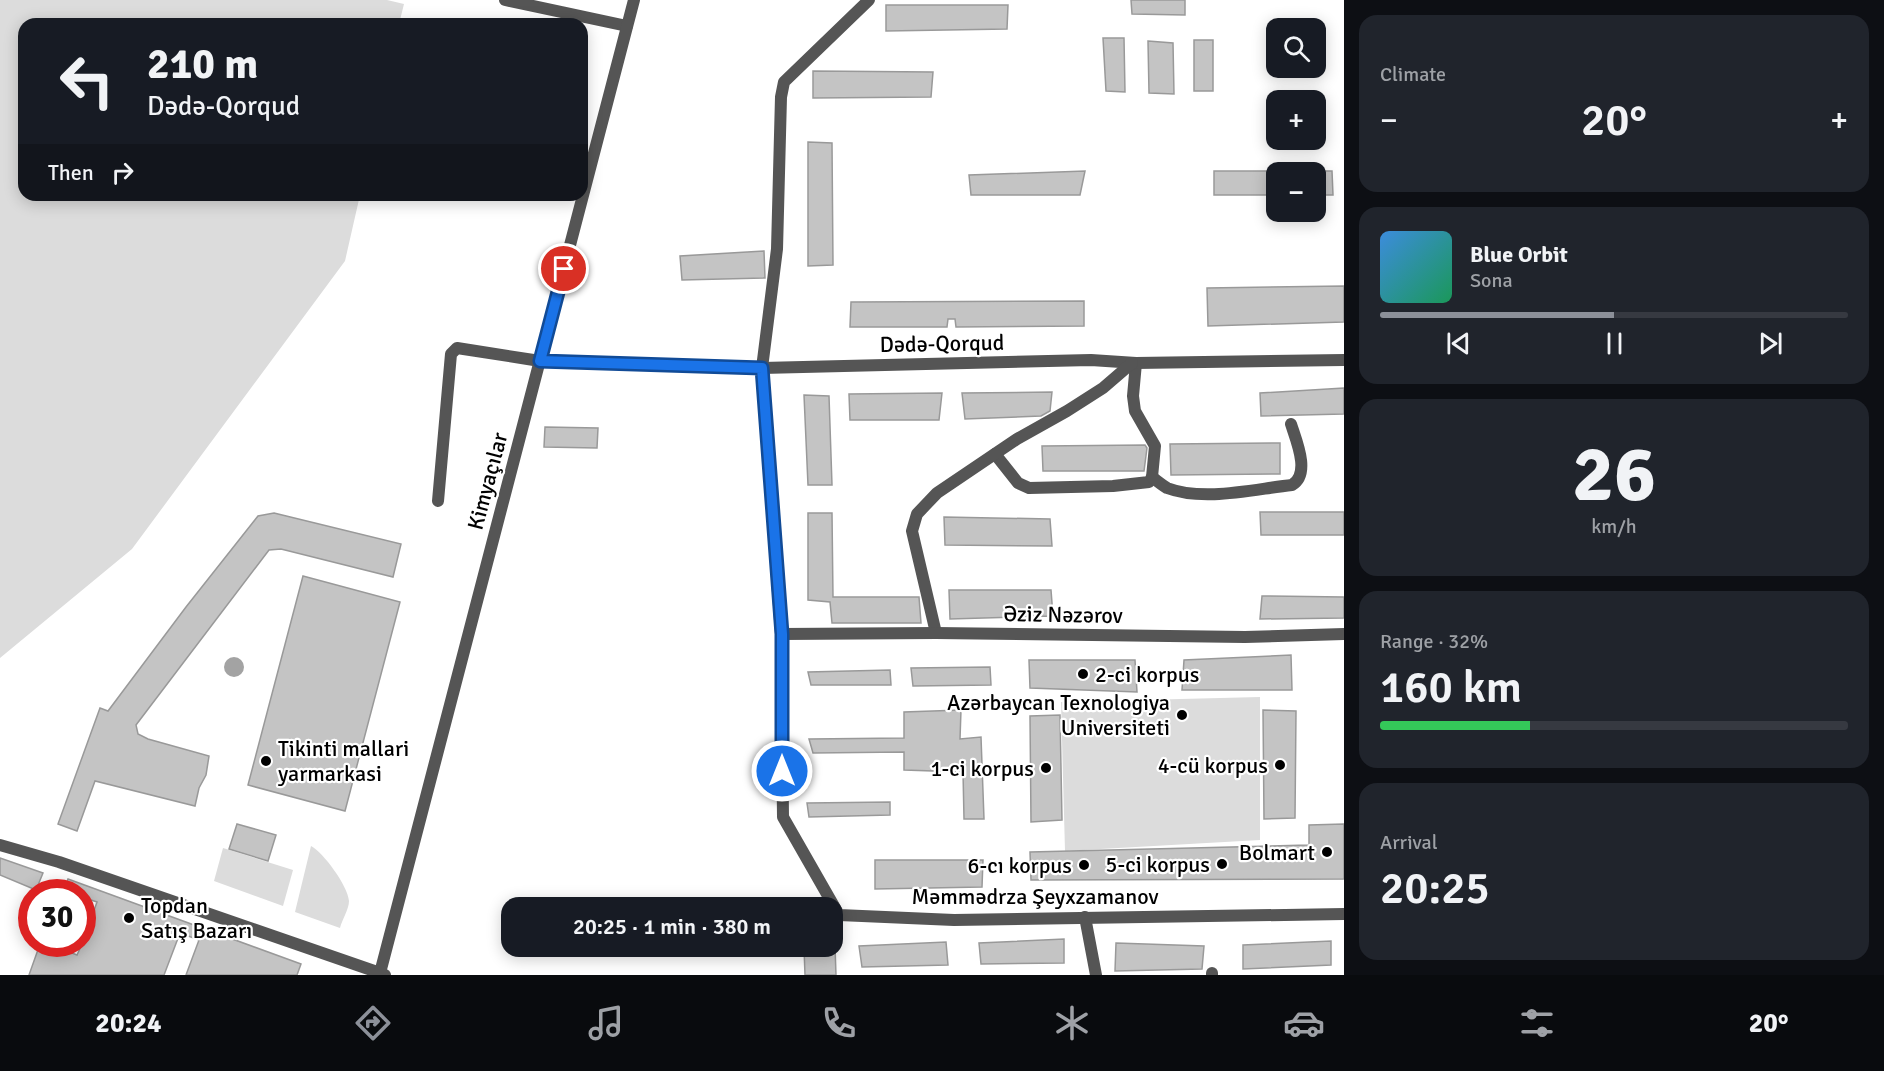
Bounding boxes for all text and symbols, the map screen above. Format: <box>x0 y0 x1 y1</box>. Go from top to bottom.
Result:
map controls <box>1266 18 1326 222</box>
button: search <box>1266 18 1326 78</box>
text: 210 m <box>147 39 258 90</box>
icon: left <box>48 42 126 120</box>
text: Climate <box>1380 62 1446 87</box>
text: Dədə-Qorqud <box>147 90 300 123</box>
button: + <box>1266 90 1326 150</box>
text: 20° <box>1581 93 1647 148</box>
text: − <box>1380 100 1398 141</box>
text: + <box>1830 100 1848 141</box>
icon: right <box>106 156 139 189</box>
text: Then <box>48 159 94 186</box>
button: − <box>1266 162 1326 222</box>
text: Blue Orbit <box>1470 241 1568 268</box>
pin <box>538 243 589 294</box>
icon: arrive <box>547 252 580 285</box>
text: Sona <box>1470 268 1513 293</box>
icon: previous <box>1442 327 1475 360</box>
icon: pause <box>1598 327 1631 360</box>
icon: next <box>1754 327 1787 360</box>
street label: Dədə-Qorqud <box>879 329 1005 358</box>
text: 26 <box>1572 427 1656 523</box>
street label: Kimyaçılar <box>462 430 513 533</box>
text: km/h <box>1591 514 1637 539</box>
street label: Əziz Nəzərov <box>1003 600 1123 629</box>
text: Range · 32% <box>1380 629 1488 654</box>
text: 160 km <box>1380 660 1522 715</box>
place label: 2-ci korpus <box>1095 661 1199 688</box>
marker: 2-ci korpus <box>1076 667 1090 681</box>
place label: Azərbaycan Texnologiya Universiteti <box>947 689 1170 741</box>
marker: Azərbaycan Texnologiya Universiteti <box>1175 708 1189 722</box>
place label: Tikinti mallari yarmarkasi <box>278 735 409 787</box>
position arrow <box>750 739 814 803</box>
place label: 4-cü korpus <box>1158 752 1268 779</box>
marker: Tikinti mallari yarmarkasi <box>259 754 273 768</box>
place label: 1-ci korpus <box>930 755 1034 782</box>
marker: 4-cü korpus <box>1273 758 1287 772</box>
marker: 1-ci korpus <box>1039 761 1053 775</box>
text: Arrival <box>1380 830 1438 855</box>
place label: Bolmart <box>1239 839 1315 866</box>
marker: Bolmart <box>1320 845 1334 859</box>
place label: 5-ci korpus <box>1106 851 1210 878</box>
place label: 6-cı korpus <box>968 852 1072 879</box>
marker: 5-ci korpus <box>1215 857 1229 871</box>
marker: 6-cı korpus <box>1077 858 1091 872</box>
text: 20:25 <box>1380 861 1490 916</box>
speed limit sign: 30 <box>18 879 96 957</box>
street label: Məmmədrza Şeyxzamanov <box>912 883 1158 910</box>
place label: Topdan Satış Bazarı <box>141 892 252 944</box>
marker: Topdan Satış Bazarı <box>122 911 136 925</box>
text: 20:25 · 1 min · 380 m <box>573 913 771 940</box>
icon: directions <box>352 1002 394 1044</box>
icon: music <box>585 1002 627 1044</box>
icon: phone <box>818 1002 860 1044</box>
icon: climate <box>1051 1002 1093 1044</box>
icon: car <box>1283 1002 1325 1044</box>
icon: filters <box>1516 1002 1558 1044</box>
text: 20:24 <box>95 1007 162 1040</box>
text: 20° <box>1749 1007 1789 1040</box>

